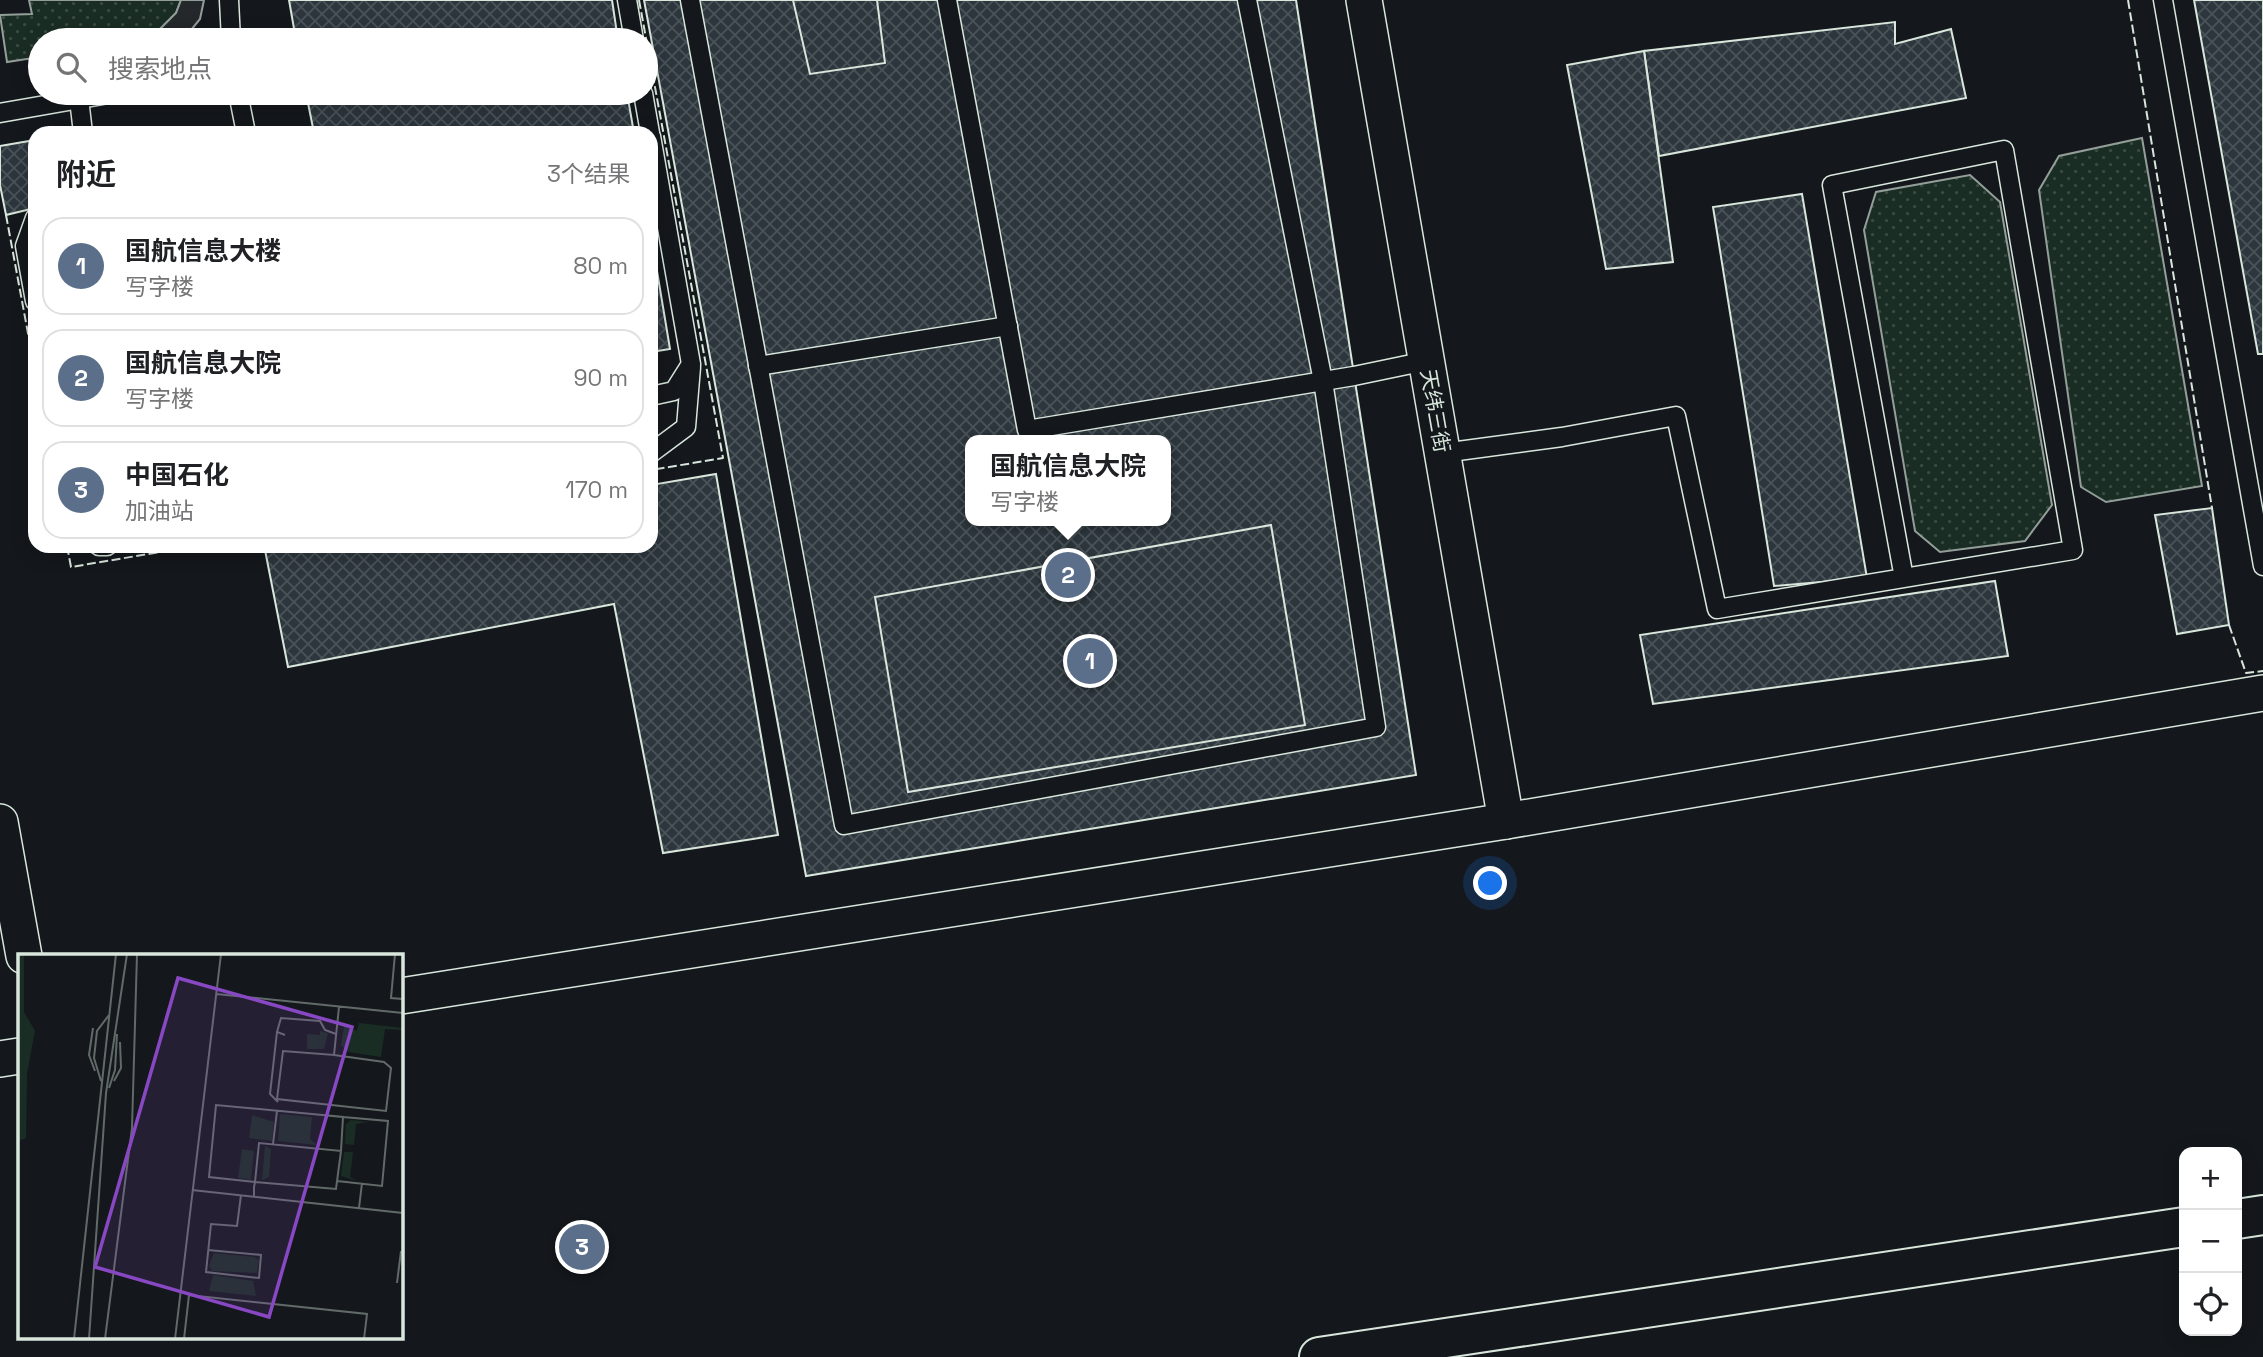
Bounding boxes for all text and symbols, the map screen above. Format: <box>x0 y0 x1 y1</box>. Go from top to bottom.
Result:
search box <box>28 28 658 105</box>
icon: search <box>52 48 90 86</box>
text: 搜索地点 <box>108 52 212 86</box>
text: 附近 <box>56 155 116 194</box>
text: 3个结果 <box>547 159 630 189</box>
text: 国航信息大楼 <box>125 234 281 268</box>
text: 1 <box>76 251 86 281</box>
text: 80 m <box>573 251 628 281</box>
text: 写字楼 <box>125 272 194 302</box>
text: 国航信息大院 <box>125 346 281 380</box>
text: 2 <box>74 363 88 393</box>
text: 90 m <box>573 363 628 393</box>
street label: 天纬三街 <box>1415 367 1456 455</box>
text: 写字楼 <box>125 384 194 414</box>
popup <box>965 435 1171 526</box>
text: 国航信息大院 <box>990 449 1146 483</box>
text: 中国石化 <box>125 458 229 492</box>
text: 3 <box>74 475 88 505</box>
text: 170 m <box>565 475 628 505</box>
text: 写字楼 <box>990 487 1059 517</box>
text: 加油站 <box>125 496 194 526</box>
pin: 2 <box>1045 549 1091 601</box>
pin: 1 <box>1067 635 1113 687</box>
your location <box>1473 866 1507 900</box>
inset map <box>18 954 402 1340</box>
map controls <box>2179 1147 2242 1336</box>
button: + <box>2179 1147 2242 1210</box>
button: − <box>2179 1210 2242 1273</box>
pin: 3 <box>559 1221 605 1273</box>
button: locate <box>2179 1273 2242 1336</box>

